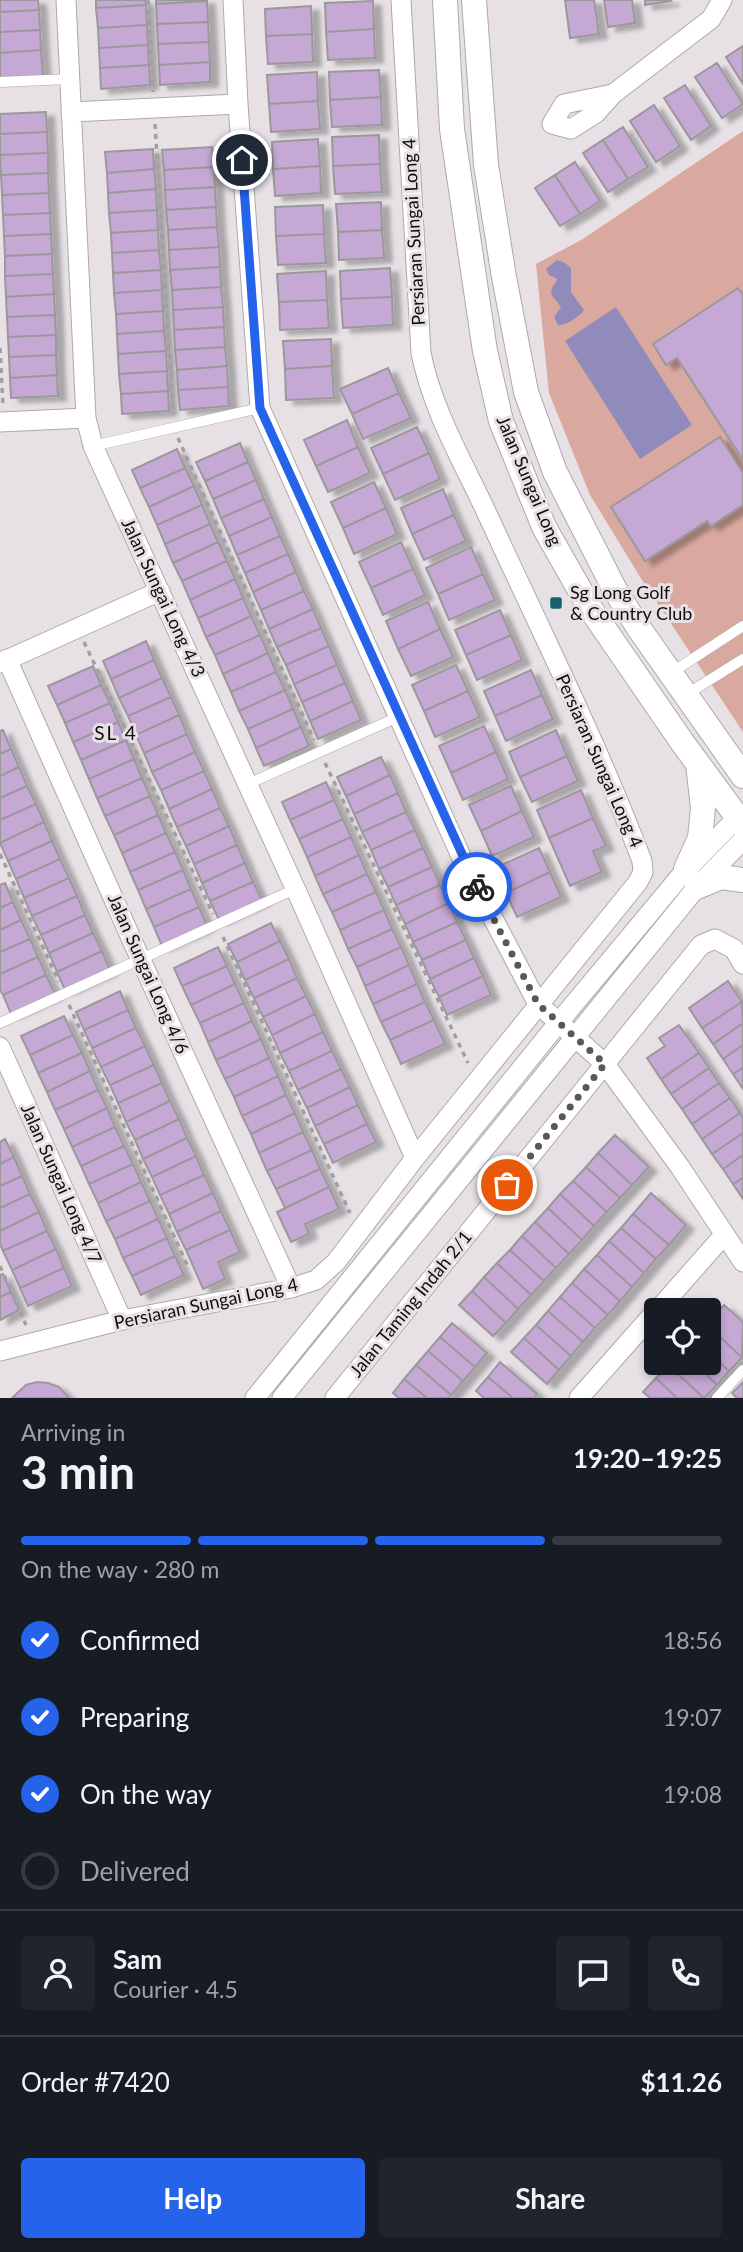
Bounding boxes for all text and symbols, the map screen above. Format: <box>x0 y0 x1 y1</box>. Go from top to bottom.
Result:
pin <box>212 130 272 190</box>
street label: Persiaran Sungai Long 4 <box>397 138 429 326</box>
icon: home <box>223 141 261 179</box>
street label: Jalan Sungai Long <box>493 412 567 549</box>
street label: Jalan Sungai Long 4/3 <box>117 515 210 681</box>
place label: Sg Long Golf & Country Club <box>570 581 692 624</box>
marker: Sg Long Golf & Country Club <box>548 595 564 611</box>
street label: Persiaran Sungai Long 4 <box>552 670 648 851</box>
district label: SL 4 <box>94 721 138 744</box>
courier <box>442 852 512 922</box>
icon: bike <box>458 868 496 906</box>
street label: Jalan Sungai Long 4/6 <box>104 890 194 1057</box>
street label: Jalan Sungai Long 4/7 <box>17 1100 107 1267</box>
pin <box>477 1155 537 1215</box>
icon: bag <box>488 1166 526 1204</box>
street label: Jalan Taming Indah 2/1 <box>344 1226 476 1381</box>
street label: Persiaran Sungai Long 4 <box>112 1273 300 1333</box>
map controls <box>644 1298 721 1375</box>
button: locate <box>644 1298 721 1375</box>
text: Arriving in <box>21 1418 125 1446</box>
text: 19:20–19:25 <box>573 1442 722 1474</box>
text: 3 min <box>21 1444 135 1499</box>
text: On the way · 280 m <box>21 1555 220 1583</box>
icon: check <box>21 1621 59 1659</box>
text: Confirmed <box>80 1624 200 1656</box>
text: 18:56 <box>663 1626 722 1654</box>
icon: check <box>21 1698 59 1736</box>
text: Preparing <box>80 1701 189 1733</box>
text: 19:07 <box>663 1703 722 1731</box>
icon: check <box>21 1775 59 1813</box>
text: On the way <box>80 1778 212 1810</box>
text: 19:08 <box>663 1780 722 1808</box>
text: Delivered <box>80 1855 190 1887</box>
button: person <box>21 1936 95 2010</box>
button: chat <box>556 1936 630 2010</box>
button: phone <box>648 1936 722 2010</box>
text: Sam <box>113 1943 162 1975</box>
text: Courier · 4.5 <box>113 1975 238 2003</box>
text: Order #7420 <box>21 2066 170 2098</box>
text: $11.26 <box>640 2066 722 2098</box>
button: Help <box>21 2158 365 2238</box>
button: Share <box>379 2158 722 2238</box>

